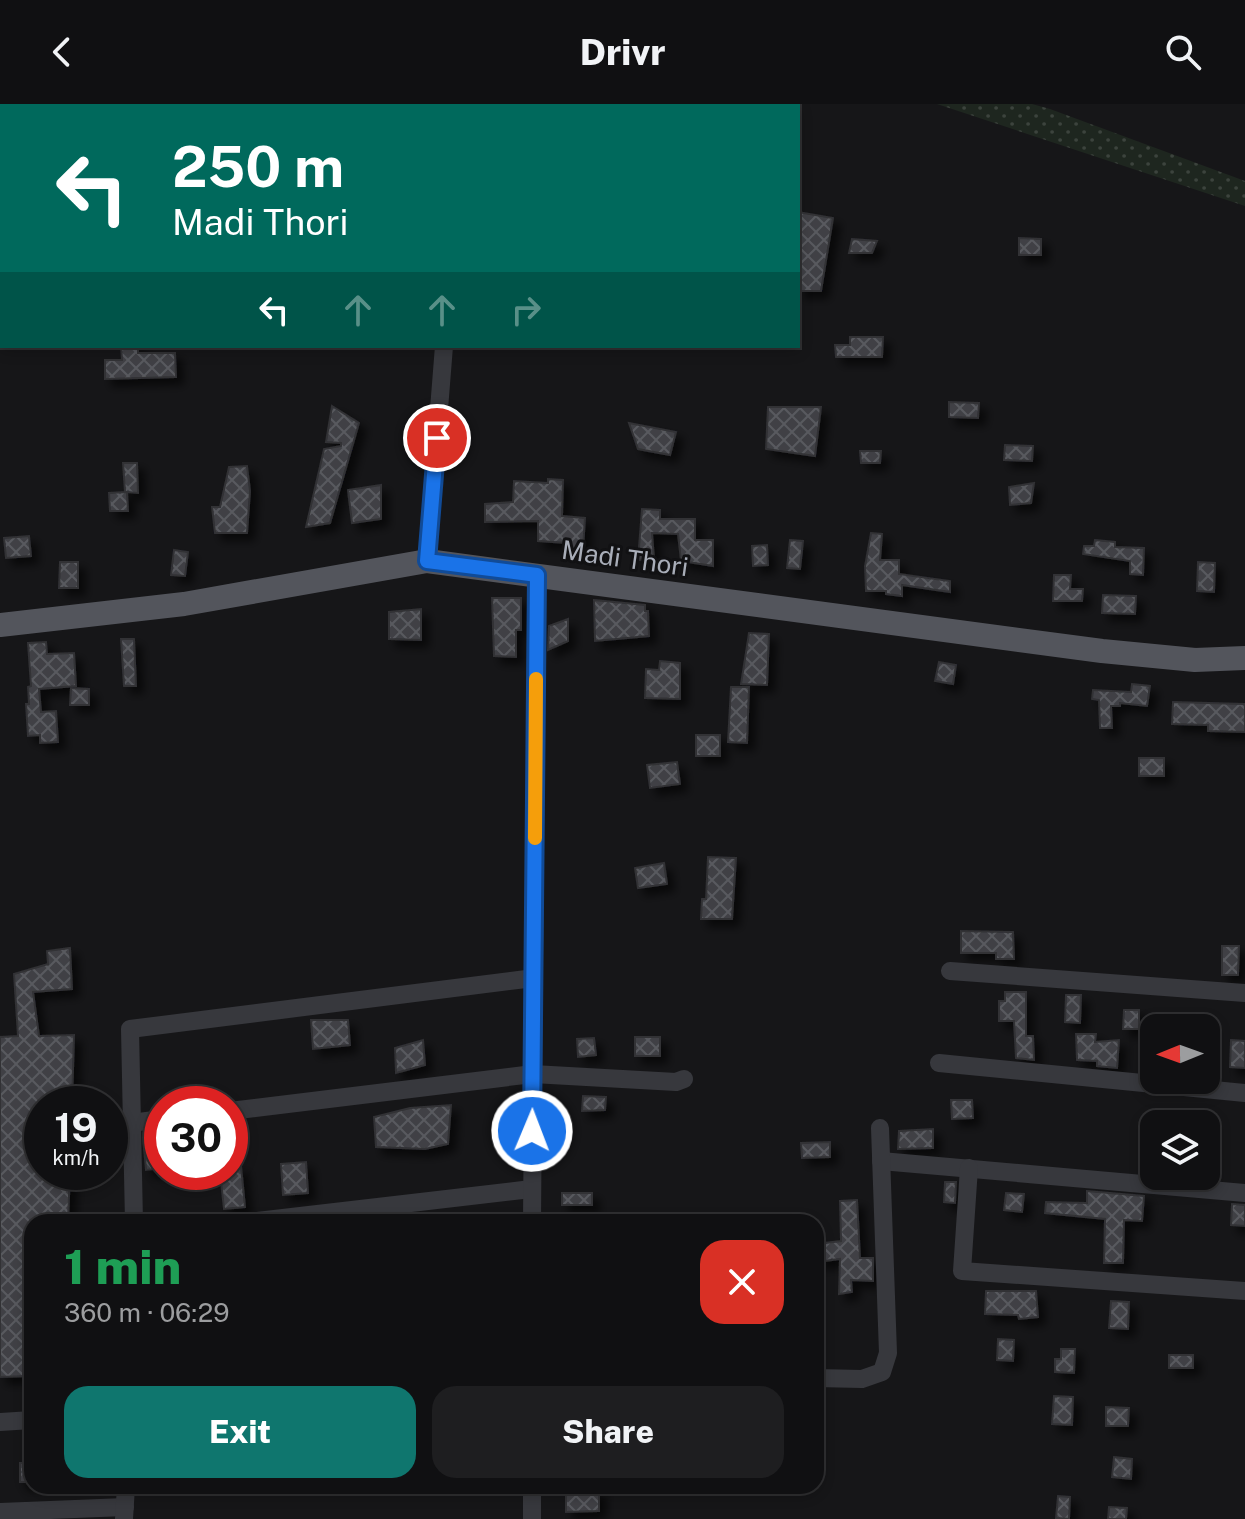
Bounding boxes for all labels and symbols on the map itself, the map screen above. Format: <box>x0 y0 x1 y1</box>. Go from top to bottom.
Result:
pin <box>403 404 471 472</box>
street label: Madi Thori <box>560 534 690 582</box>
north arrow <box>1140 1014 1220 1094</box>
speed limit sign: 30 <box>144 1086 248 1190</box>
position arrow <box>490 1089 574 1173</box>

